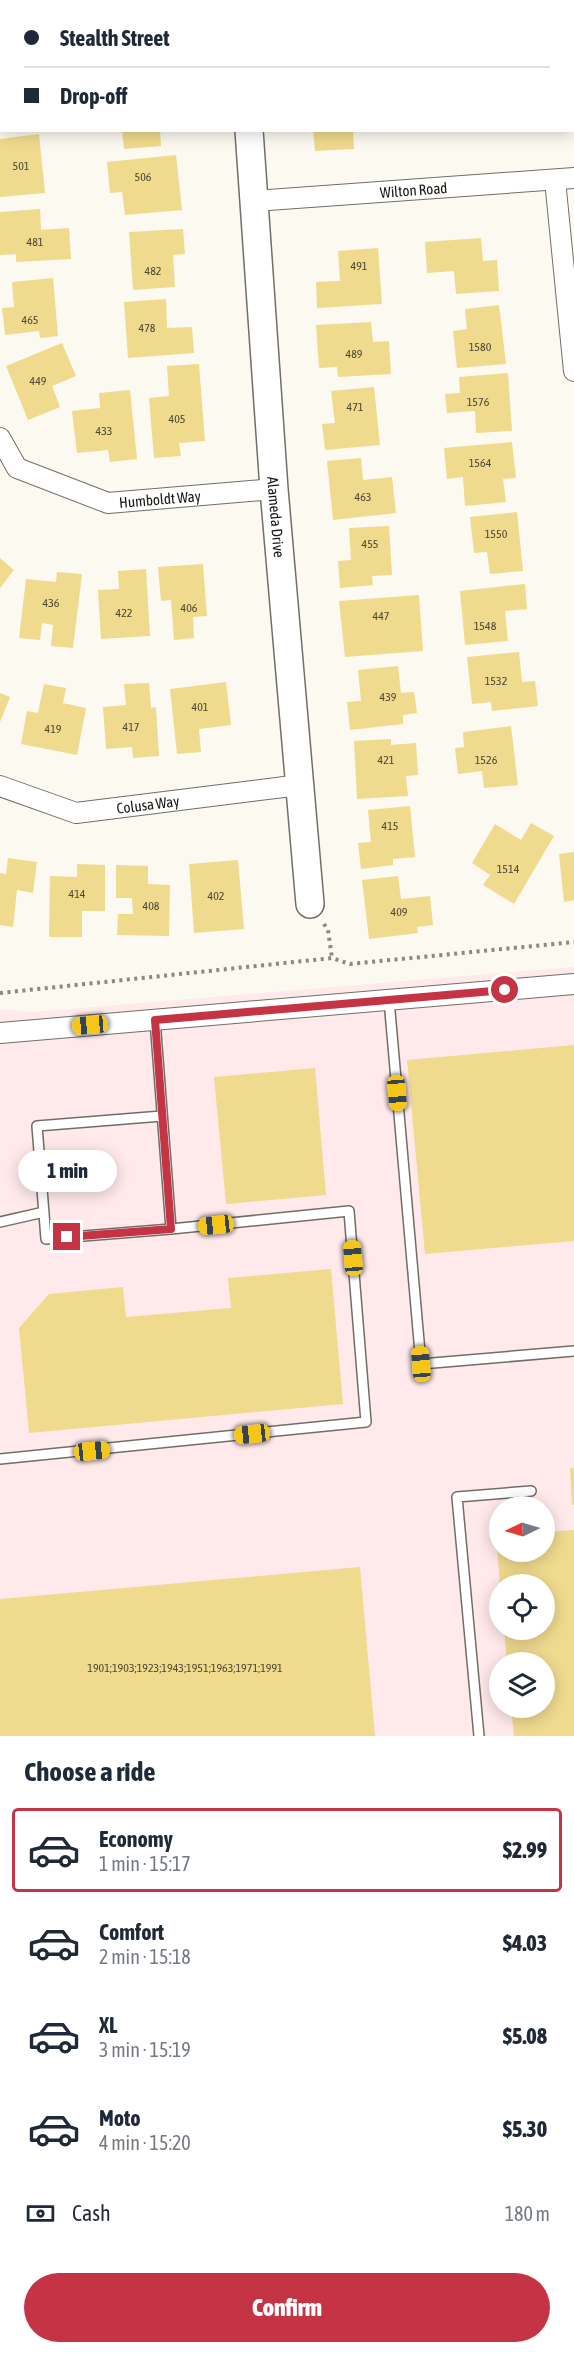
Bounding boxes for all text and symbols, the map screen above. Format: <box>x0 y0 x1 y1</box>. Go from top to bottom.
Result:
text: Stealth Street <box>60 25 170 51</box>
text: Drop-off <box>60 83 127 109</box>
house number: 501 <box>13 159 30 173</box>
house number: 506 <box>135 170 152 184</box>
street label: Wilton Road <box>379 179 448 200</box>
house number: 481 <box>27 235 44 249</box>
house number: 491 <box>351 259 368 273</box>
house number: 482 <box>145 264 161 278</box>
house number: 465 <box>22 313 38 327</box>
house number: 478 <box>139 321 156 335</box>
house number: 1580 <box>469 340 492 354</box>
house number: 489 <box>346 347 363 361</box>
house number: 449 <box>30 374 47 388</box>
house number: 1576 <box>467 395 490 409</box>
house number: 471 <box>347 400 364 414</box>
house number: 405 <box>169 412 185 426</box>
house number: 433 <box>96 424 112 438</box>
house number: 1564 <box>469 456 492 470</box>
street label: Alameda Drive <box>265 476 288 558</box>
street label: Humboldt Way <box>118 487 201 511</box>
house number: 463 <box>355 490 371 504</box>
house number: 1550 <box>485 527 508 541</box>
house number: 455 <box>362 537 378 551</box>
house number: 436 <box>43 596 60 610</box>
house number: 406 <box>181 601 198 615</box>
house number: 422 <box>116 606 132 620</box>
house number: 447 <box>373 609 390 623</box>
house number: 1548 <box>474 619 497 633</box>
house number: 1532 <box>485 674 507 688</box>
house number: 439 <box>380 690 397 704</box>
house number: 401 <box>192 700 209 714</box>
house number: 417 <box>123 720 140 734</box>
house number: 419 <box>45 722 62 736</box>
house number: 421 <box>378 753 395 767</box>
house number: 1526 <box>475 753 498 767</box>
street label: Colusa Way <box>115 792 180 816</box>
house number: 415 <box>382 819 398 833</box>
house number: 1514 <box>497 862 520 876</box>
house number: 414 <box>69 887 86 901</box>
house number: 402 <box>208 889 224 903</box>
house number: 408 <box>143 899 160 913</box>
house number: 409 <box>391 905 408 919</box>
route start <box>491 976 518 1003</box>
car <box>71 1014 109 1036</box>
car <box>386 1074 408 1112</box>
callout: 1 min <box>17 1150 116 1192</box>
text: 1 min <box>47 1159 88 1182</box>
car <box>197 1214 235 1236</box>
route end <box>53 1223 80 1250</box>
car <box>342 1239 364 1277</box>
car <box>410 1345 432 1383</box>
car <box>233 1423 271 1445</box>
car <box>73 1440 111 1462</box>
north arrow <box>489 1496 555 1562</box>
map controls <box>489 1496 555 1718</box>
button: locate <box>489 1574 555 1640</box>
button: layers <box>489 1652 555 1718</box>
house number: 1901;1903;1923;1943;1951;1963;1971;1991 <box>87 1661 283 1675</box>
text: Choose a ride <box>24 1756 156 1787</box>
icon: car <box>27 1823 81 1877</box>
text: Economy <box>99 1826 173 1852</box>
text: $2.99 <box>503 1837 547 1863</box>
text: 1 min · 15:17 <box>99 1852 191 1875</box>
icon: car <box>27 1916 81 1970</box>
text: Comfort <box>99 1919 164 1945</box>
text: $4.03 <box>503 1930 547 1956</box>
text: 2 min · 15:18 <box>99 1945 191 1968</box>
icon: car <box>27 2009 81 2063</box>
text: XL <box>99 2012 117 2038</box>
text: $5.08 <box>503 2023 547 2049</box>
text: 3 min · 15:19 <box>99 2038 191 2061</box>
icon: car <box>27 2102 81 2156</box>
text: Moto <box>99 2105 141 2131</box>
text: $5.30 <box>503 2116 547 2142</box>
text: 4 min · 15:20 <box>99 2131 191 2154</box>
icon: cash <box>24 2197 57 2230</box>
text: Cash <box>72 2200 111 2226</box>
text: 180 m <box>505 2202 550 2225</box>
button: Confirm <box>24 2273 550 2342</box>

